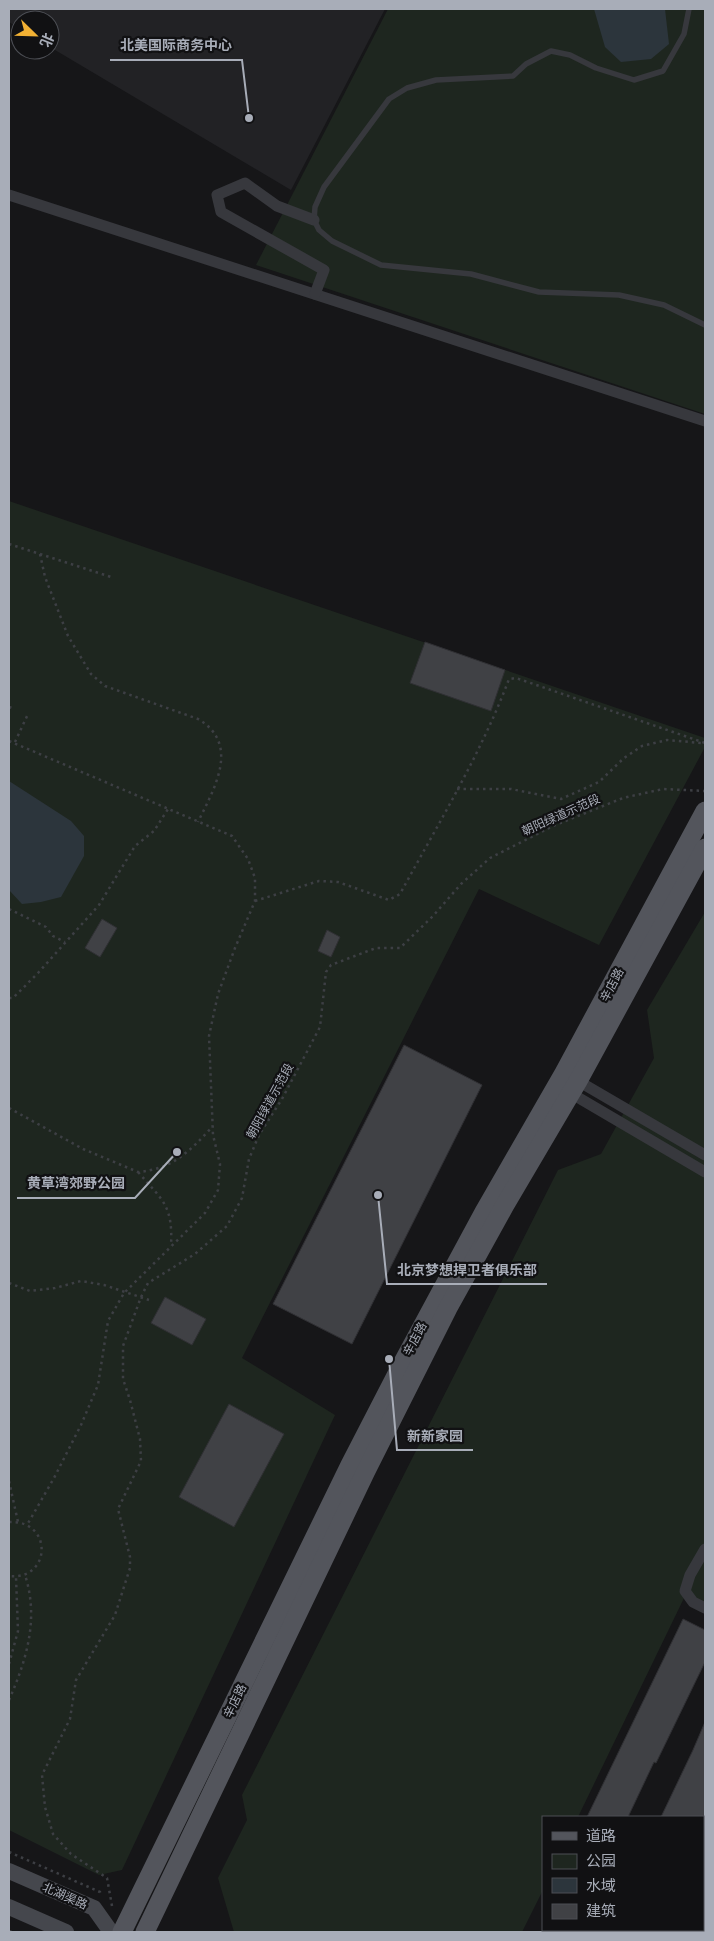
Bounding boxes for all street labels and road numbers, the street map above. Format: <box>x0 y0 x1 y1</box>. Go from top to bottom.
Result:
street label: 朝阳绿道示范段 <box>520 792 602 838</box>
street label: 辛店路 <box>597 966 627 1004</box>
street label: 朝阳绿道示范段 <box>244 1061 296 1141</box>
street label: 辛店路 <box>400 1320 430 1358</box>
street label: 辛店路 <box>221 1682 249 1720</box>
street label: 北湖渠路 <box>40 1880 90 1912</box>

